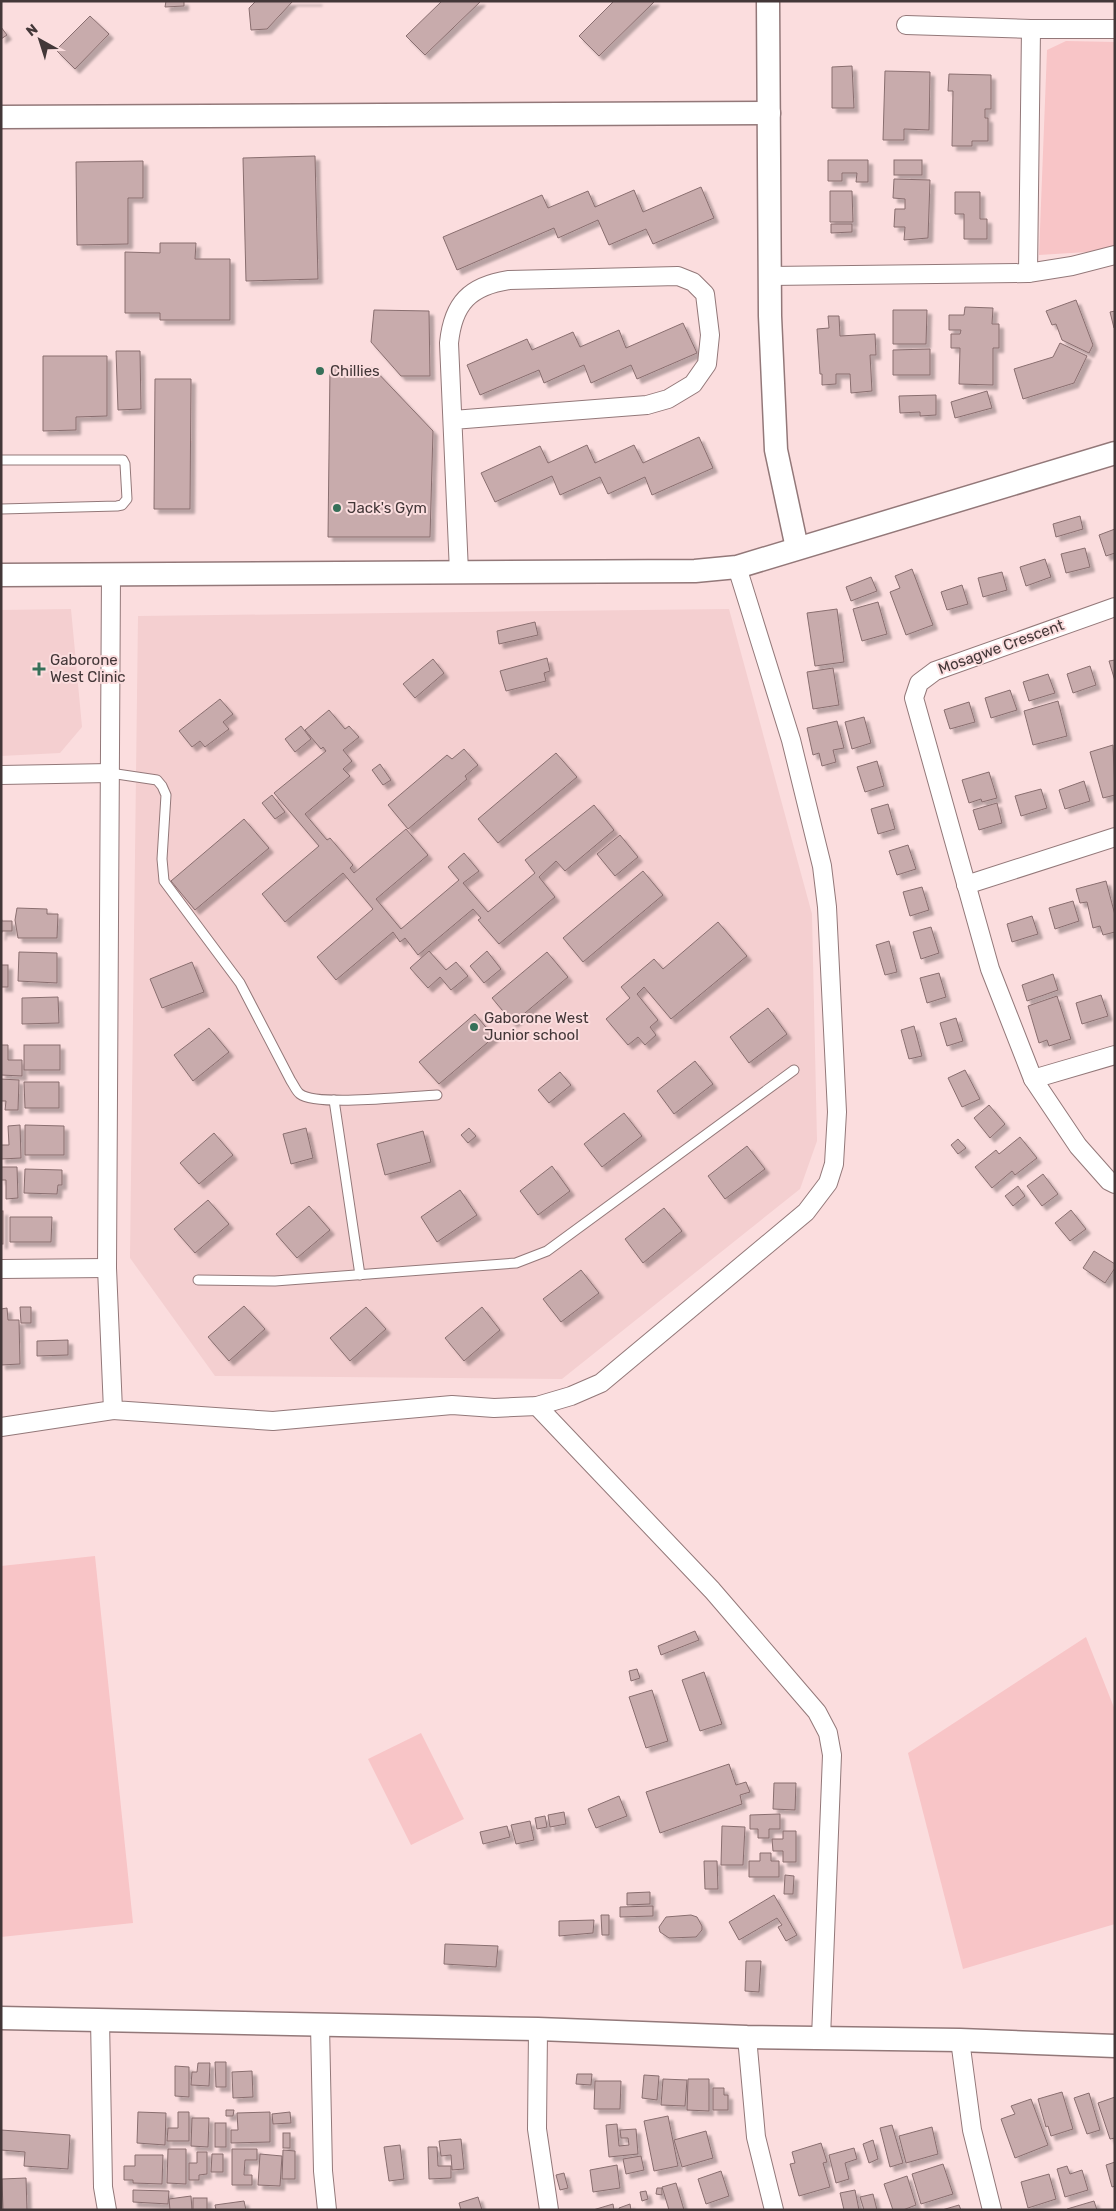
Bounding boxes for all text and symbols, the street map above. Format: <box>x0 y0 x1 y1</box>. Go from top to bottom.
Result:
north arrow <box>15 15 65 65</box>
text: N <box>23 21 41 40</box>
place label: Chillies <box>330 362 380 380</box>
marker: Chillies <box>314 365 326 377</box>
place label: Jack's Gym <box>347 499 427 517</box>
marker: Jack's Gym <box>331 502 343 514</box>
street label: Mosagwe Crescent <box>936 616 1066 678</box>
place label: Gaborone West Clinic <box>50 651 126 686</box>
marker: Gaborone West Clinic <box>32 662 46 676</box>
place label: Gaborone West Junior school <box>484 1009 589 1044</box>
marker: Gaborone West Junior school <box>468 1021 480 1033</box>

